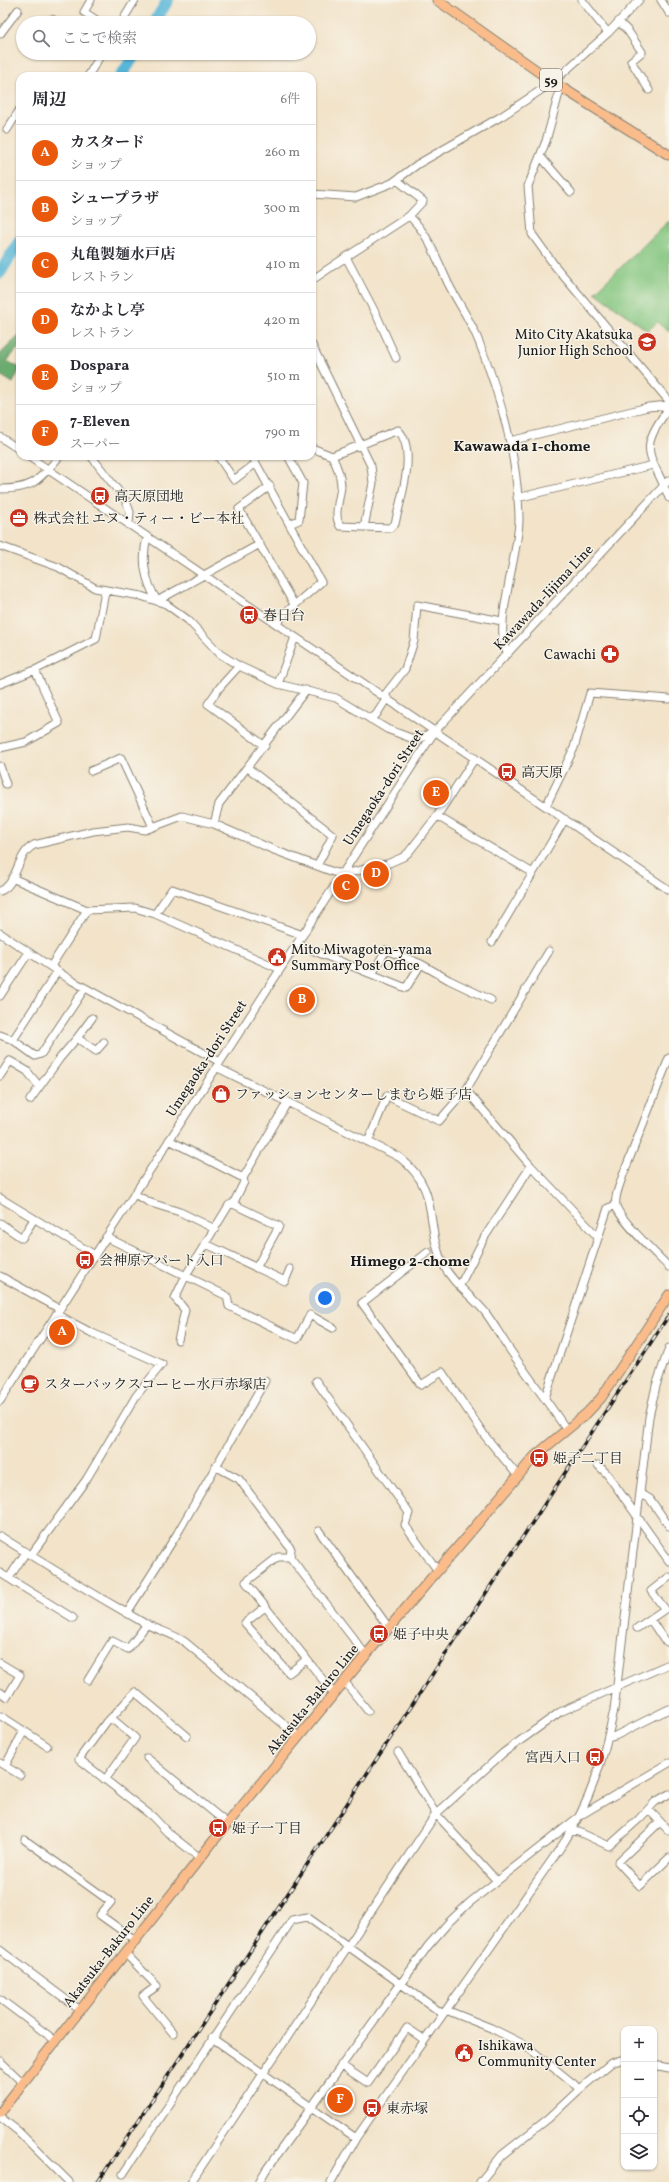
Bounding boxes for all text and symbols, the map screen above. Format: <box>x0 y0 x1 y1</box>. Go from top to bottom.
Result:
search box <box>16 16 316 60</box>
icon: search <box>30 27 52 49</box>
text: ここで検索 <box>62 29 137 50</box>
road number: 59 <box>540 69 562 91</box>
text: 周辺 <box>32 89 66 112</box>
text: 6件 <box>280 91 300 109</box>
text: カスタード <box>70 133 145 154</box>
text: A <box>40 144 50 162</box>
text: 260 m <box>265 144 300 162</box>
text: ショップ <box>70 157 122 175</box>
text: シュープラザ <box>70 189 159 210</box>
text: B <box>41 200 49 218</box>
text: 300 m <box>264 200 300 218</box>
text: ショップ <box>70 213 122 231</box>
text: 丸亀製麺水戸店 <box>70 245 175 266</box>
text: C <box>41 256 49 274</box>
text: 410 m <box>265 256 300 274</box>
text: レストラン <box>70 269 135 287</box>
text: なかよし亭 <box>70 301 145 322</box>
text: D <box>40 312 50 330</box>
text: 420 m <box>263 312 300 330</box>
text: レストラン <box>70 325 135 343</box>
place label: Mito City Akatsuka Junior High School <box>515 326 633 361</box>
school or university icon: Mito City Akatsuka Junior High School <box>636 331 658 353</box>
text: Dospara <box>70 356 129 377</box>
text: E <box>41 368 49 386</box>
text: 510 m <box>267 368 300 386</box>
text: ショップ <box>70 380 122 398</box>
text: 7-Eleven <box>70 412 130 433</box>
text: F <box>41 424 49 442</box>
text: 790 m <box>265 424 300 442</box>
text: スーパー <box>70 436 121 454</box>
district label: Kawawada 1-chome <box>453 437 591 458</box>
bus stop icon: 高天原団地 <box>89 485 111 507</box>
place label: 高天原団地 <box>114 488 184 507</box>
office icon: 株式会社 エヌ・ティー・ビー本社 <box>8 507 30 529</box>
place label: 株式会社 エヌ・ティー・ビー本社 <box>33 510 244 529</box>
street label: Kawawada-Iijima Line <box>490 541 598 655</box>
bus stop icon: 春日台 <box>238 604 260 626</box>
place label: 春日台 <box>263 607 305 626</box>
pharmacy icon: Cawachi <box>599 643 621 665</box>
place label: Cawachi <box>544 646 596 665</box>
street label: Umegaoka-dori Street <box>339 726 429 850</box>
bus stop icon: 高天原 <box>496 761 518 783</box>
place label: 高天原 <box>521 764 563 783</box>
pin: E <box>423 778 449 808</box>
pin: D <box>363 859 389 889</box>
pin: C <box>333 872 359 902</box>
place label: Mito Miwagoten-yama Summary Post Office <box>291 941 432 976</box>
public building icon: Mito Miwagoten-yama Summary Post Office <box>266 946 288 968</box>
pin: B <box>289 985 315 1015</box>
street label: Umegaoka-dori Street <box>162 997 252 1121</box>
shop icon: ファッションセンターしまむら姫子店 <box>210 1083 232 1105</box>
place label: ファッションセンターしまむら姫子店 <box>235 1086 472 1105</box>
bus stop icon: 会神原アパート入口 <box>74 1249 96 1271</box>
place label: 会神原アパート入口 <box>99 1252 224 1271</box>
district label: Himego 2-chome <box>350 1252 470 1273</box>
your location <box>315 1288 335 1308</box>
pin: A <box>49 1317 75 1347</box>
cafe icon: スターバックスコーヒー水戸赤塚店 <box>19 1373 41 1395</box>
place label: スターバックスコーヒー水戸赤塚店 <box>44 1376 267 1395</box>
bus stop icon: 姫子二丁目 <box>528 1447 550 1469</box>
place label: 姫子二丁目 <box>553 1450 623 1469</box>
bus stop icon: 姫子中央 <box>368 1623 390 1645</box>
place label: 姫子中央 <box>393 1626 449 1645</box>
street label: Akatsuka-Bakuro Line <box>263 1640 364 1759</box>
bus stop icon: 宮西入口 <box>584 1746 606 1768</box>
place label: 宮西入口 <box>525 1749 581 1768</box>
bus stop icon: 姫子一丁目 <box>207 1817 229 1839</box>
place label: 姫子一丁目 <box>232 1820 302 1839</box>
street label: Akatsuka-Bakuro Line <box>59 1892 159 2012</box>
map controls <box>621 2026 657 2170</box>
button: + <box>621 2026 657 2062</box>
place label: Ishikawa Community Center <box>478 2037 596 2072</box>
public building icon: Ishikawa Community Center <box>453 2042 475 2064</box>
button: − <box>621 2062 657 2098</box>
pin: F <box>327 2085 353 2115</box>
bus stop icon: 東赤塚 <box>361 2097 383 2119</box>
button: locate <box>621 2098 657 2134</box>
place label: 東赤塚 <box>386 2100 428 2119</box>
button: layers <box>621 2134 657 2170</box>

